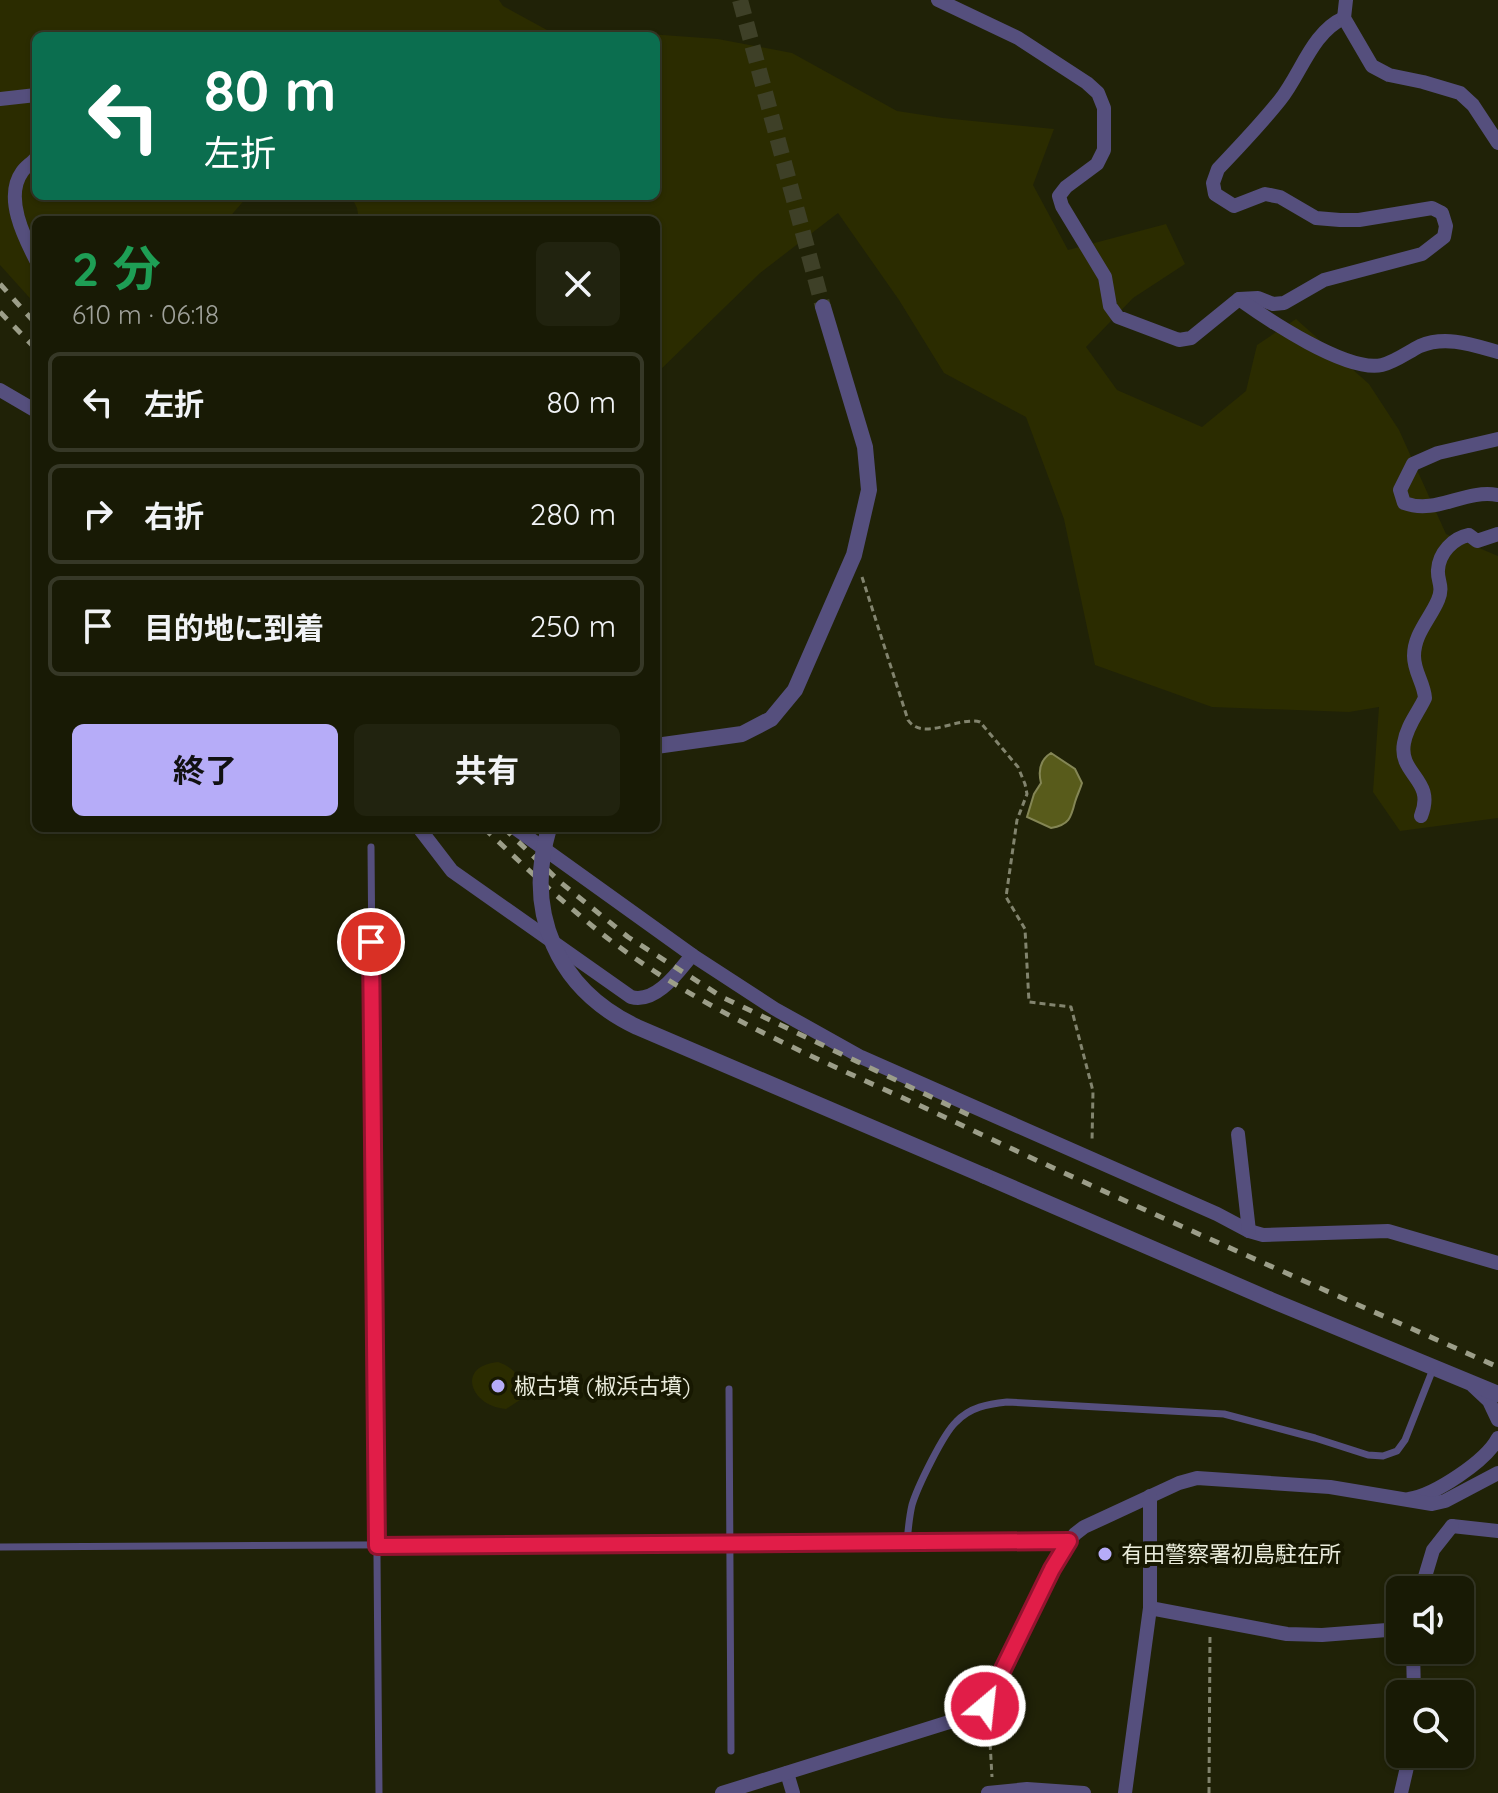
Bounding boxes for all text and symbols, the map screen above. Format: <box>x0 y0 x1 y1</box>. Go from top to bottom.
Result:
text: 80 m <box>204 55 336 125</box>
icon: left <box>72 64 176 168</box>
text: 左折 <box>204 130 276 175</box>
text: 2 分 <box>72 238 161 298</box>
button: close <box>536 242 620 326</box>
text: 610 m · 06:18 <box>72 298 219 331</box>
icon: left <box>76 380 120 424</box>
text: 80 m <box>546 383 616 421</box>
text: 左折 <box>144 385 204 423</box>
icon: right <box>76 492 120 536</box>
text: 280 m <box>530 495 616 533</box>
text: 右折 <box>144 497 204 535</box>
icon: arrive <box>76 604 120 648</box>
text: 250 m <box>530 607 616 645</box>
text: 目的地に到着 <box>144 609 324 647</box>
button: 終了 <box>72 724 338 816</box>
button: 共有 <box>354 724 620 816</box>
pin <box>337 908 405 976</box>
icon: arrive <box>349 920 393 964</box>
place label: 椒古墳 (椒浜古墳) <box>514 1372 690 1400</box>
marker: 椒古墳 (椒浜古墳) <box>489 1377 507 1395</box>
place label: 有田警察署初島駐在所 <box>1121 1540 1341 1568</box>
marker: 有田警察署初島駐在所 <box>1096 1545 1114 1563</box>
map controls <box>1386 1576 1474 1768</box>
button: sound <box>1386 1576 1474 1664</box>
position arrow <box>943 1664 1027 1748</box>
button: search <box>1386 1680 1474 1768</box>

